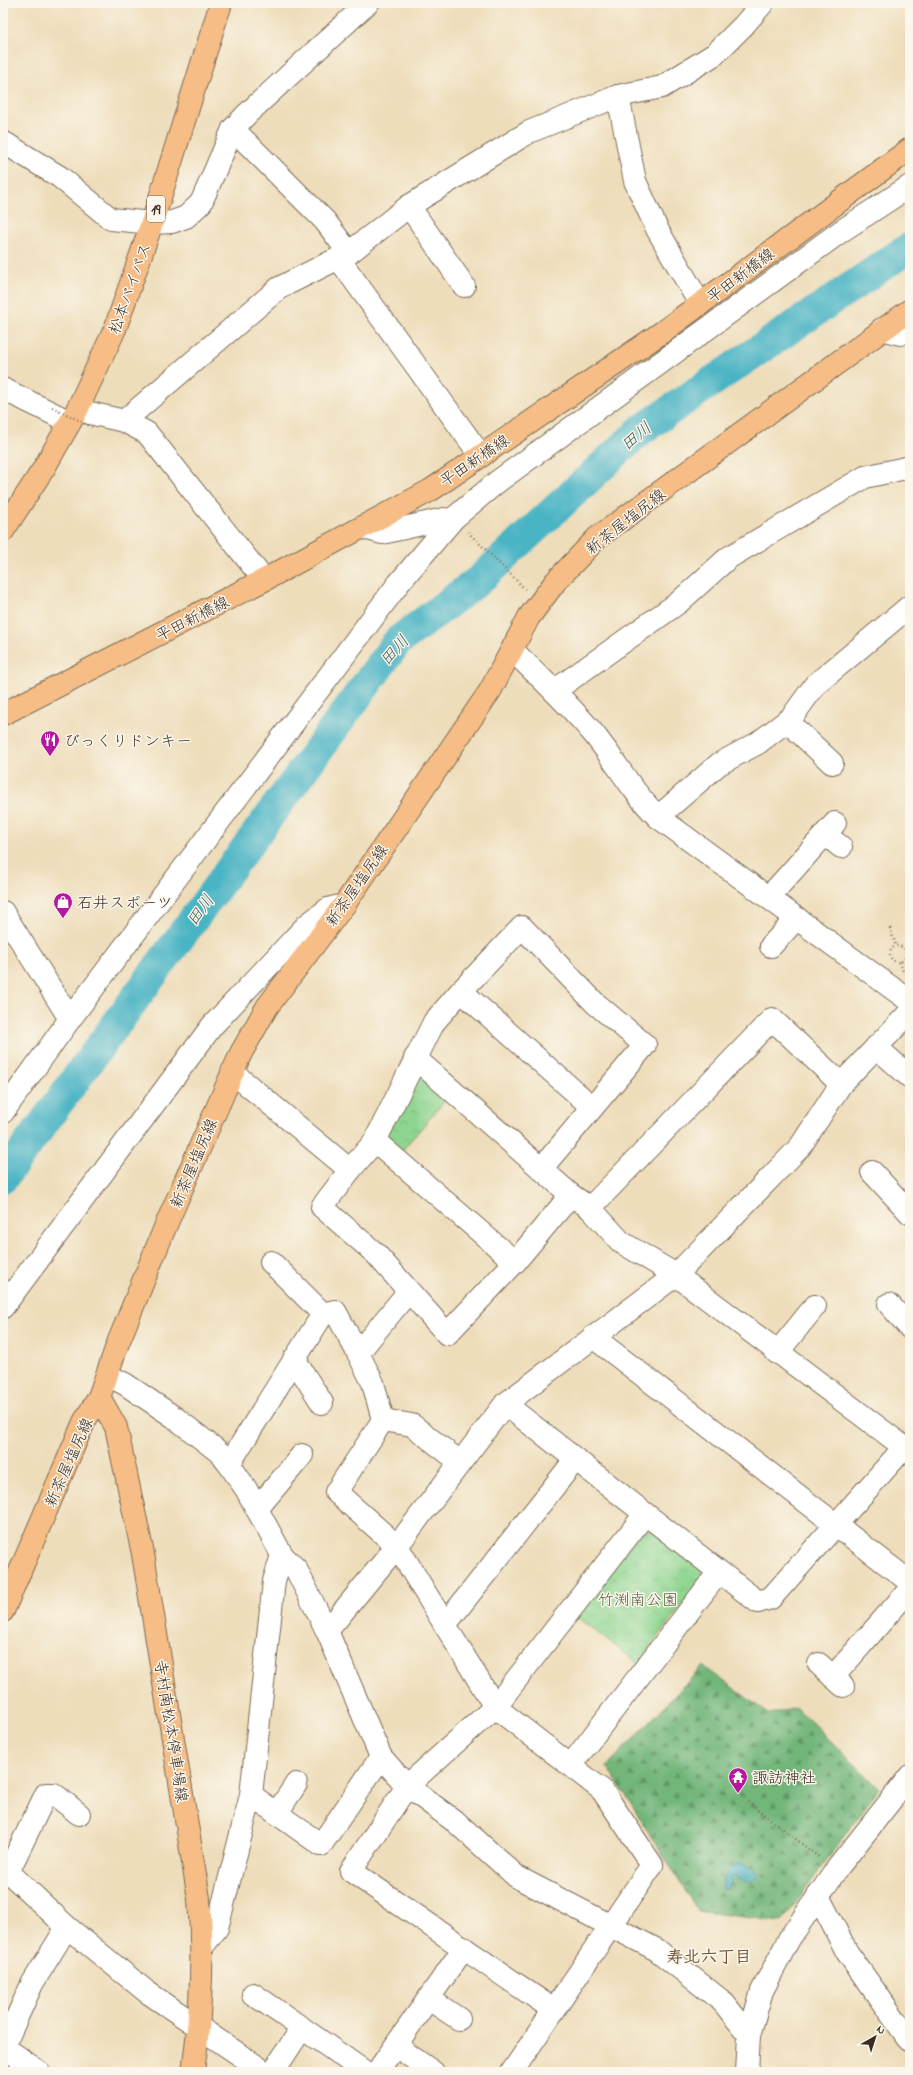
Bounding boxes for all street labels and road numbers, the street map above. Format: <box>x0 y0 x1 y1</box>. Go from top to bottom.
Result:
road number: 19 <box>147 196 165 222</box>
street label: 松本バイパス <box>103 240 159 338</box>
street label: 平田新橋線 <box>702 243 780 310</box>
street label: 平田新橋線 <box>435 429 515 494</box>
street label: 新茶屋塩尻線 <box>581 484 671 562</box>
street label: 平田新橋線 <box>152 591 234 649</box>
street label: 新茶屋塩尻線 <box>320 840 395 932</box>
street label: 新茶屋塩尻線 <box>165 1115 225 1213</box>
street label: 新茶屋塩尻線 <box>39 1414 100 1512</box>
street label: 寺村南松本停車場線 <box>147 1658 193 1804</box>

